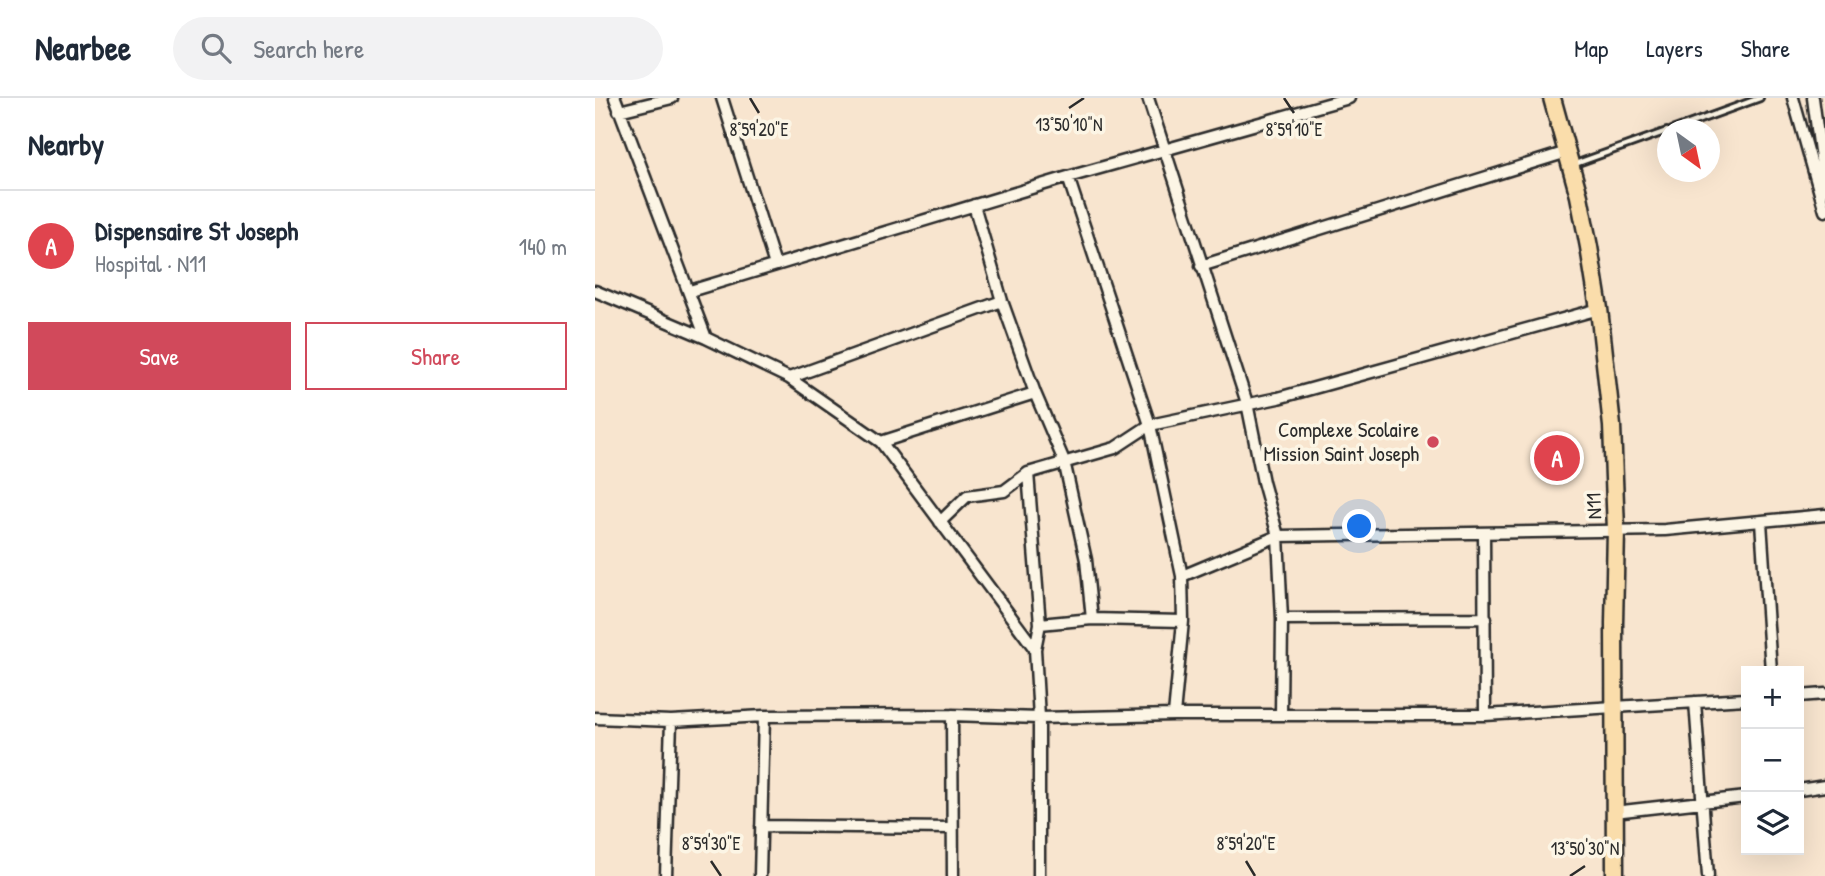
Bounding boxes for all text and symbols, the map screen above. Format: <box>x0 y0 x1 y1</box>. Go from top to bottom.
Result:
search box <box>173 17 663 80</box>
text: Nearbee <box>35 26 131 70</box>
icon: search <box>197 29 235 67</box>
text: Search here <box>253 31 364 66</box>
text: Map <box>1574 32 1608 64</box>
text: Layers <box>1646 32 1703 64</box>
text: Share <box>1741 32 1790 64</box>
text: 13°50'10"N <box>1035 112 1103 137</box>
text: 8°59'20"E <box>729 117 789 142</box>
text: 8°59'10"E <box>1265 117 1323 142</box>
north arrow <box>1657 119 1720 182</box>
text: Nearby <box>28 124 104 164</box>
text: Dispensaire St Joseph <box>95 213 298 248</box>
text: A <box>45 231 57 262</box>
text: 140 m <box>519 231 567 262</box>
text: Hospital · N11 <box>95 248 206 279</box>
button: Save <box>28 322 291 390</box>
button: Share <box>305 322 567 390</box>
place label: Complexe Scolaire Mission Saint Joseph <box>1264 415 1419 468</box>
pin: A <box>1534 432 1580 484</box>
marker: Complexe Scolaire Mission Saint Joseph <box>1425 434 1441 450</box>
street label: N11 <box>1579 492 1608 520</box>
your location <box>1342 509 1376 543</box>
map controls <box>1741 666 1804 855</box>
button: + <box>1741 666 1804 729</box>
button: − <box>1741 729 1804 792</box>
button: layers <box>1741 792 1804 855</box>
text: 8°59'30"E <box>682 831 740 856</box>
text: 8°59'20"E <box>1216 831 1276 856</box>
text: 13°50'30"N <box>1551 836 1619 861</box>

